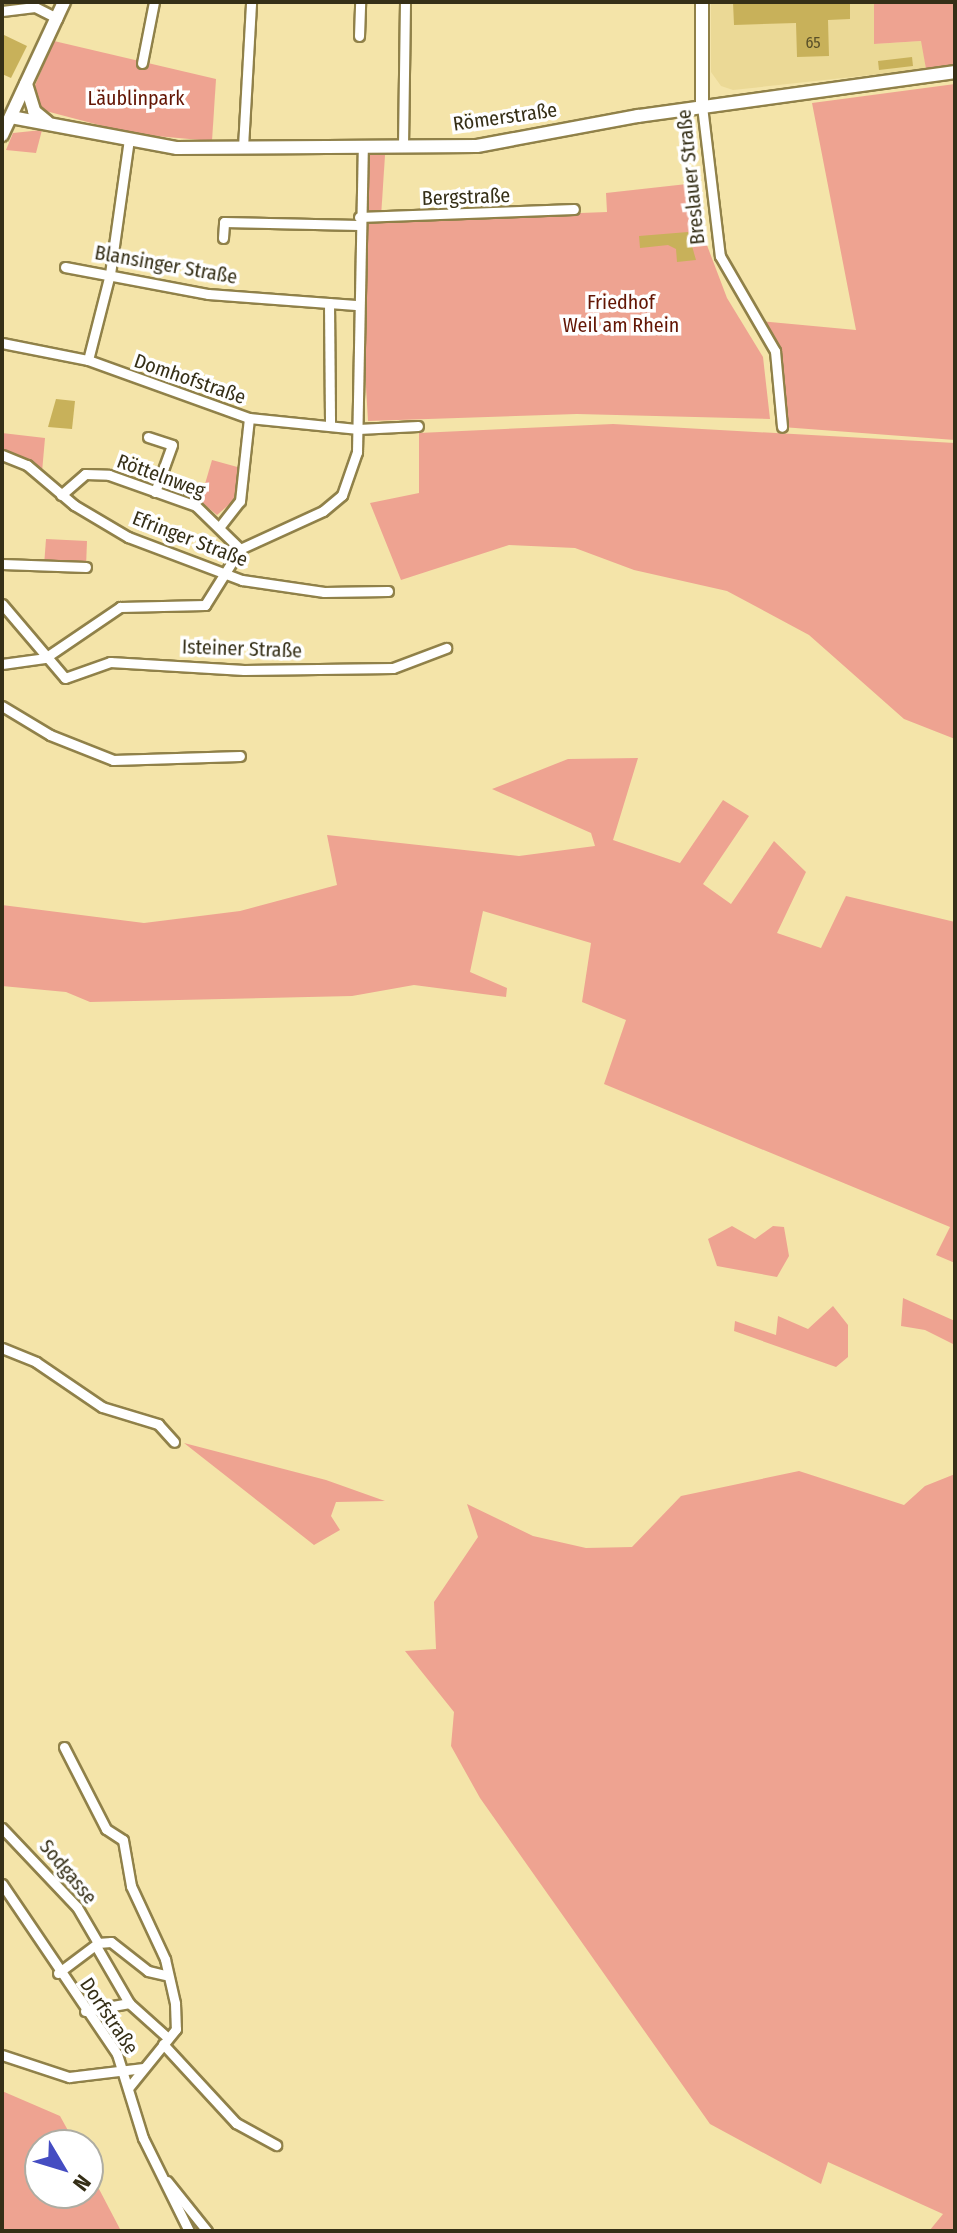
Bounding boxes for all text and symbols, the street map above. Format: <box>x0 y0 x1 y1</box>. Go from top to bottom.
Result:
house number: 65 <box>805 33 821 53</box>
park label: Läublinpark <box>87 86 185 110</box>
street label: Römerstraße <box>451 98 559 136</box>
street label: Breslauer Straße <box>672 108 710 246</box>
street label: Bergstraße <box>421 183 511 211</box>
street label: Blansinger Straße <box>93 241 239 289</box>
park label: Friedhof Weil am Rhein <box>563 290 679 337</box>
street label: Domhofstraße <box>131 349 249 409</box>
street label: Röttelnweg <box>114 449 208 503</box>
street label: Efringer Straße <box>129 506 251 572</box>
street label: Isteiner Straße <box>181 635 303 663</box>
street label: Sodgasse <box>34 1835 102 1909</box>
street label: Dorfstraße <box>75 1973 143 2059</box>
north arrow <box>24 2129 104 2209</box>
text: N <box>67 2169 96 2196</box>

